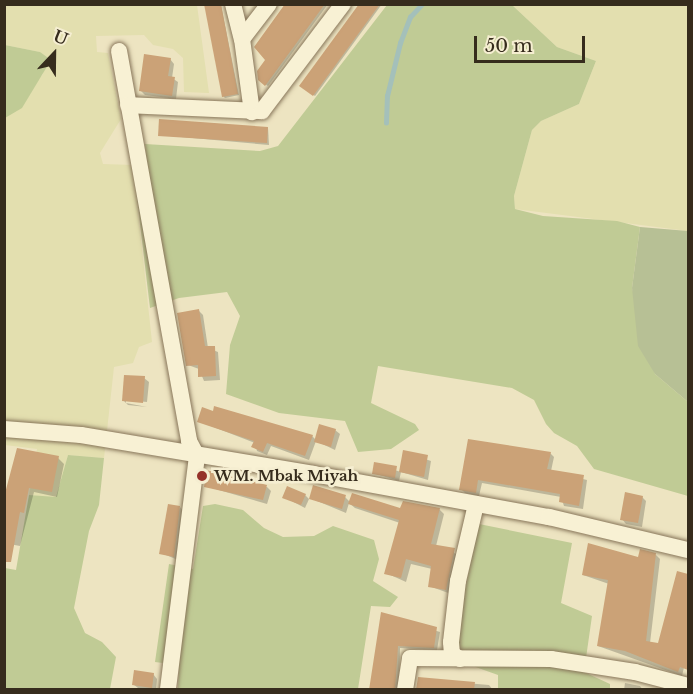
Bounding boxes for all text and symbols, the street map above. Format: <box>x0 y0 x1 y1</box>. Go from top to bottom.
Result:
north arrow <box>24 24 84 84</box>
scale bar <box>477 24 588 62</box>
text: U <box>50 25 71 49</box>
text: 50 m <box>485 35 533 57</box>
place label: WM. Mbak Miyah <box>214 467 359 485</box>
marker: WM. Mbak Miyah <box>195 469 209 483</box>

